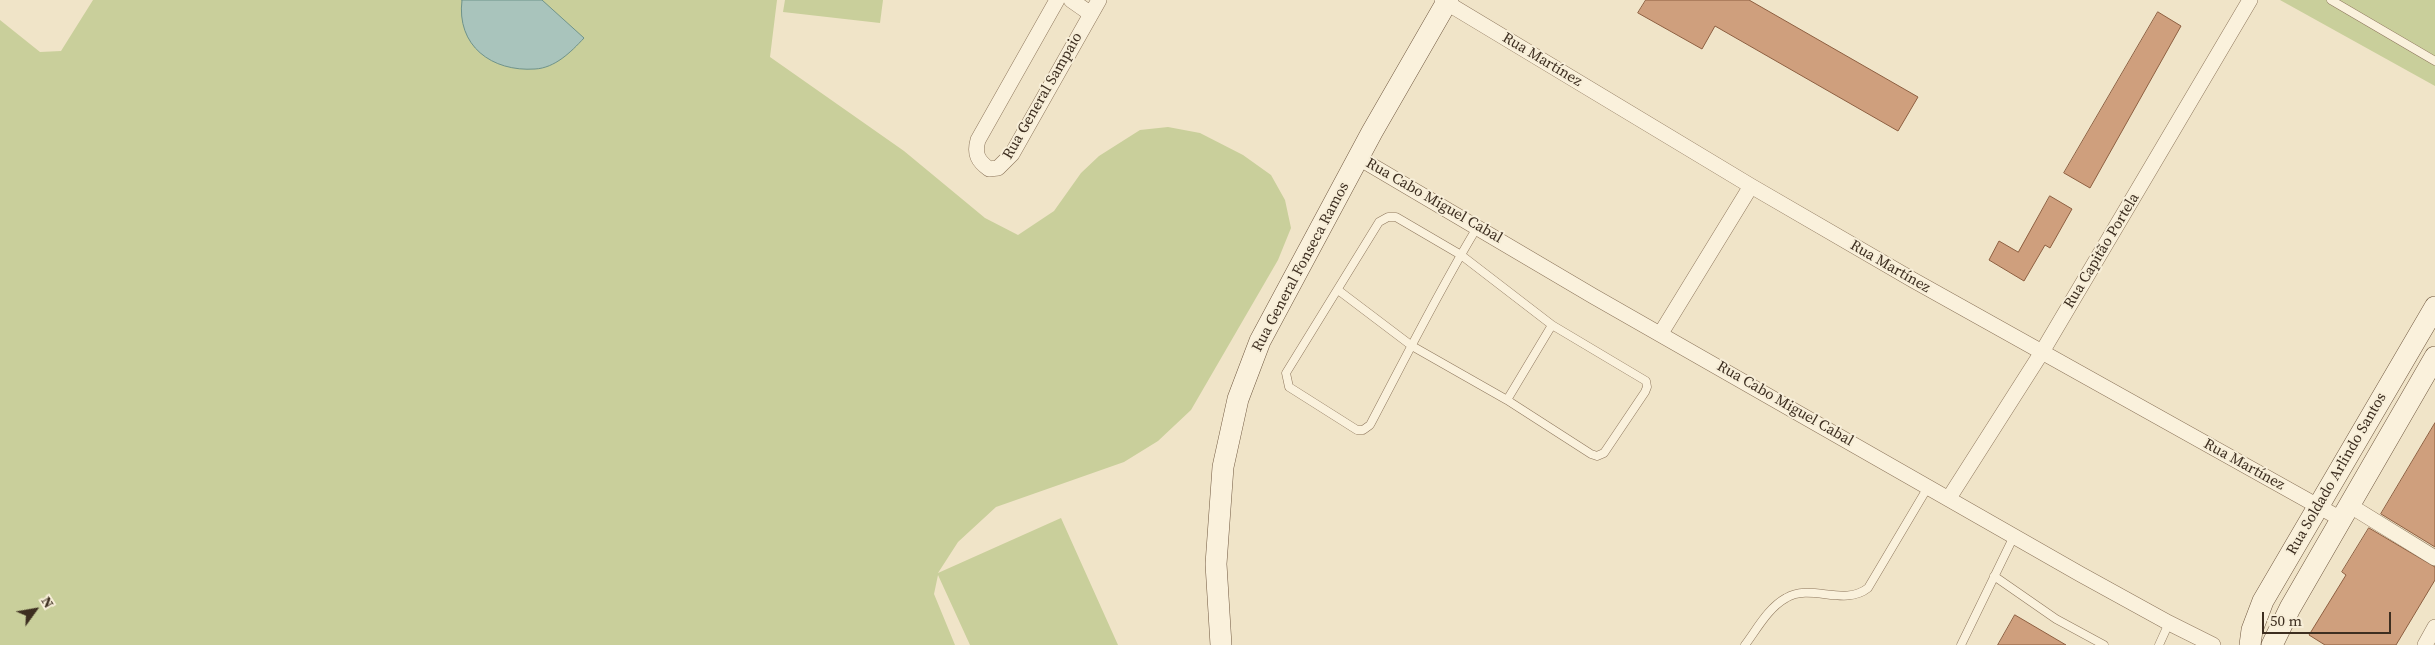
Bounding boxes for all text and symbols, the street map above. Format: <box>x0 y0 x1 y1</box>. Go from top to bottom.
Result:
street label: Rua General Sampaio <box>999 29 1087 163</box>
street label: Rua Martínez <box>1499 29 1585 91</box>
street label: Rua Cabo Miguel Cabal <box>1363 155 1505 247</box>
street label: Rua General Fonseca Ramos <box>1249 179 1353 355</box>
street label: Rua Capitão Portela <box>2060 190 2144 312</box>
street label: Rua Martínez <box>1847 237 1933 297</box>
street label: Rua Cabo Miguel Cabal <box>1714 358 1856 450</box>
street label: Rua Soldado Arlindo Santos <box>2283 390 2391 558</box>
street label: Rua Martínez <box>2200 435 2288 495</box>
north arrow <box>10 585 60 635</box>
text: N <box>37 592 59 612</box>
scale bar <box>2265 602 2394 634</box>
text: 50 m <box>2270 610 2302 631</box>

